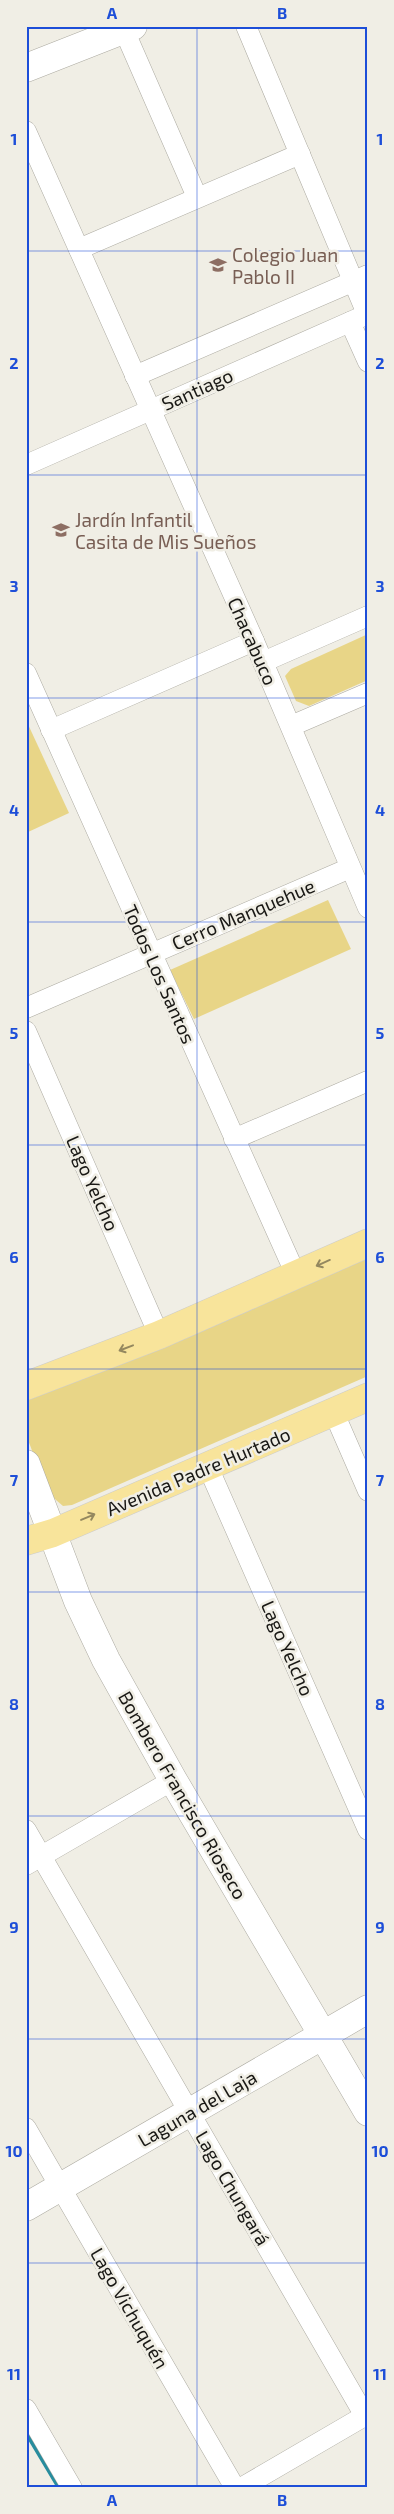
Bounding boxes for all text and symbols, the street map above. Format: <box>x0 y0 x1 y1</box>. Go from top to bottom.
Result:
text: A <box>107 3 118 22</box>
text: B <box>277 3 287 22</box>
text: 1 <box>11 129 17 148</box>
text: 1 <box>377 129 383 148</box>
place label: Colegio Juan Pablo II <box>232 243 338 288</box>
school or university icon: Colegio Juan Pablo II <box>208 255 228 275</box>
text: 2 <box>9 353 19 372</box>
text: 2 <box>375 353 385 372</box>
street label: Santiago <box>158 363 236 415</box>
place label: Jardín Infantil Casita de Mis Sueños <box>75 508 256 553</box>
school or university icon: Jardín Infantil Casita de Mis Sueños <box>51 520 71 540</box>
text: 3 <box>9 576 19 595</box>
text: 3 <box>375 576 385 595</box>
street label: Chacabuco <box>223 594 283 688</box>
text: 4 <box>9 800 19 819</box>
text: 4 <box>375 800 385 819</box>
street label: Cerro Manquehue <box>168 873 318 955</box>
street label: Todos Los Santos <box>119 901 201 1047</box>
text: 5 <box>10 1023 19 1042</box>
text: 5 <box>376 1023 385 1042</box>
street label: Lago Yelcho <box>62 1132 124 1234</box>
text: 6 <box>9 1247 19 1266</box>
text: 6 <box>375 1247 385 1266</box>
one-way arrow <box>316 1258 331 1268</box>
one-way arrow <box>119 1344 134 1353</box>
street label: Avenida Padre Hurtado <box>103 1422 293 1520</box>
text: 7 <box>10 1470 19 1489</box>
text: 7 <box>376 1470 385 1489</box>
one-way arrow <box>80 1512 95 1522</box>
street label: Lago Yelcho <box>257 1597 319 1699</box>
street label: Bombero Francisco Rioseco <box>114 1687 252 1903</box>
text: 8 <box>9 1694 19 1713</box>
text: 8 <box>375 1694 385 1713</box>
text: 9 <box>9 1917 19 1936</box>
text: 9 <box>375 1917 385 1936</box>
street label: Laguna del Laja <box>134 2065 260 2151</box>
street label: Lago Chungará <box>191 2127 275 2249</box>
text: 10 <box>5 2141 23 2160</box>
text: 10 <box>371 2141 389 2160</box>
street label: Lago Vichuquén <box>86 2244 174 2372</box>
text: 11 <box>7 2364 21 2383</box>
text: 11 <box>373 2364 387 2383</box>
text: A <box>107 2490 118 2509</box>
text: B <box>277 2490 287 2509</box>

